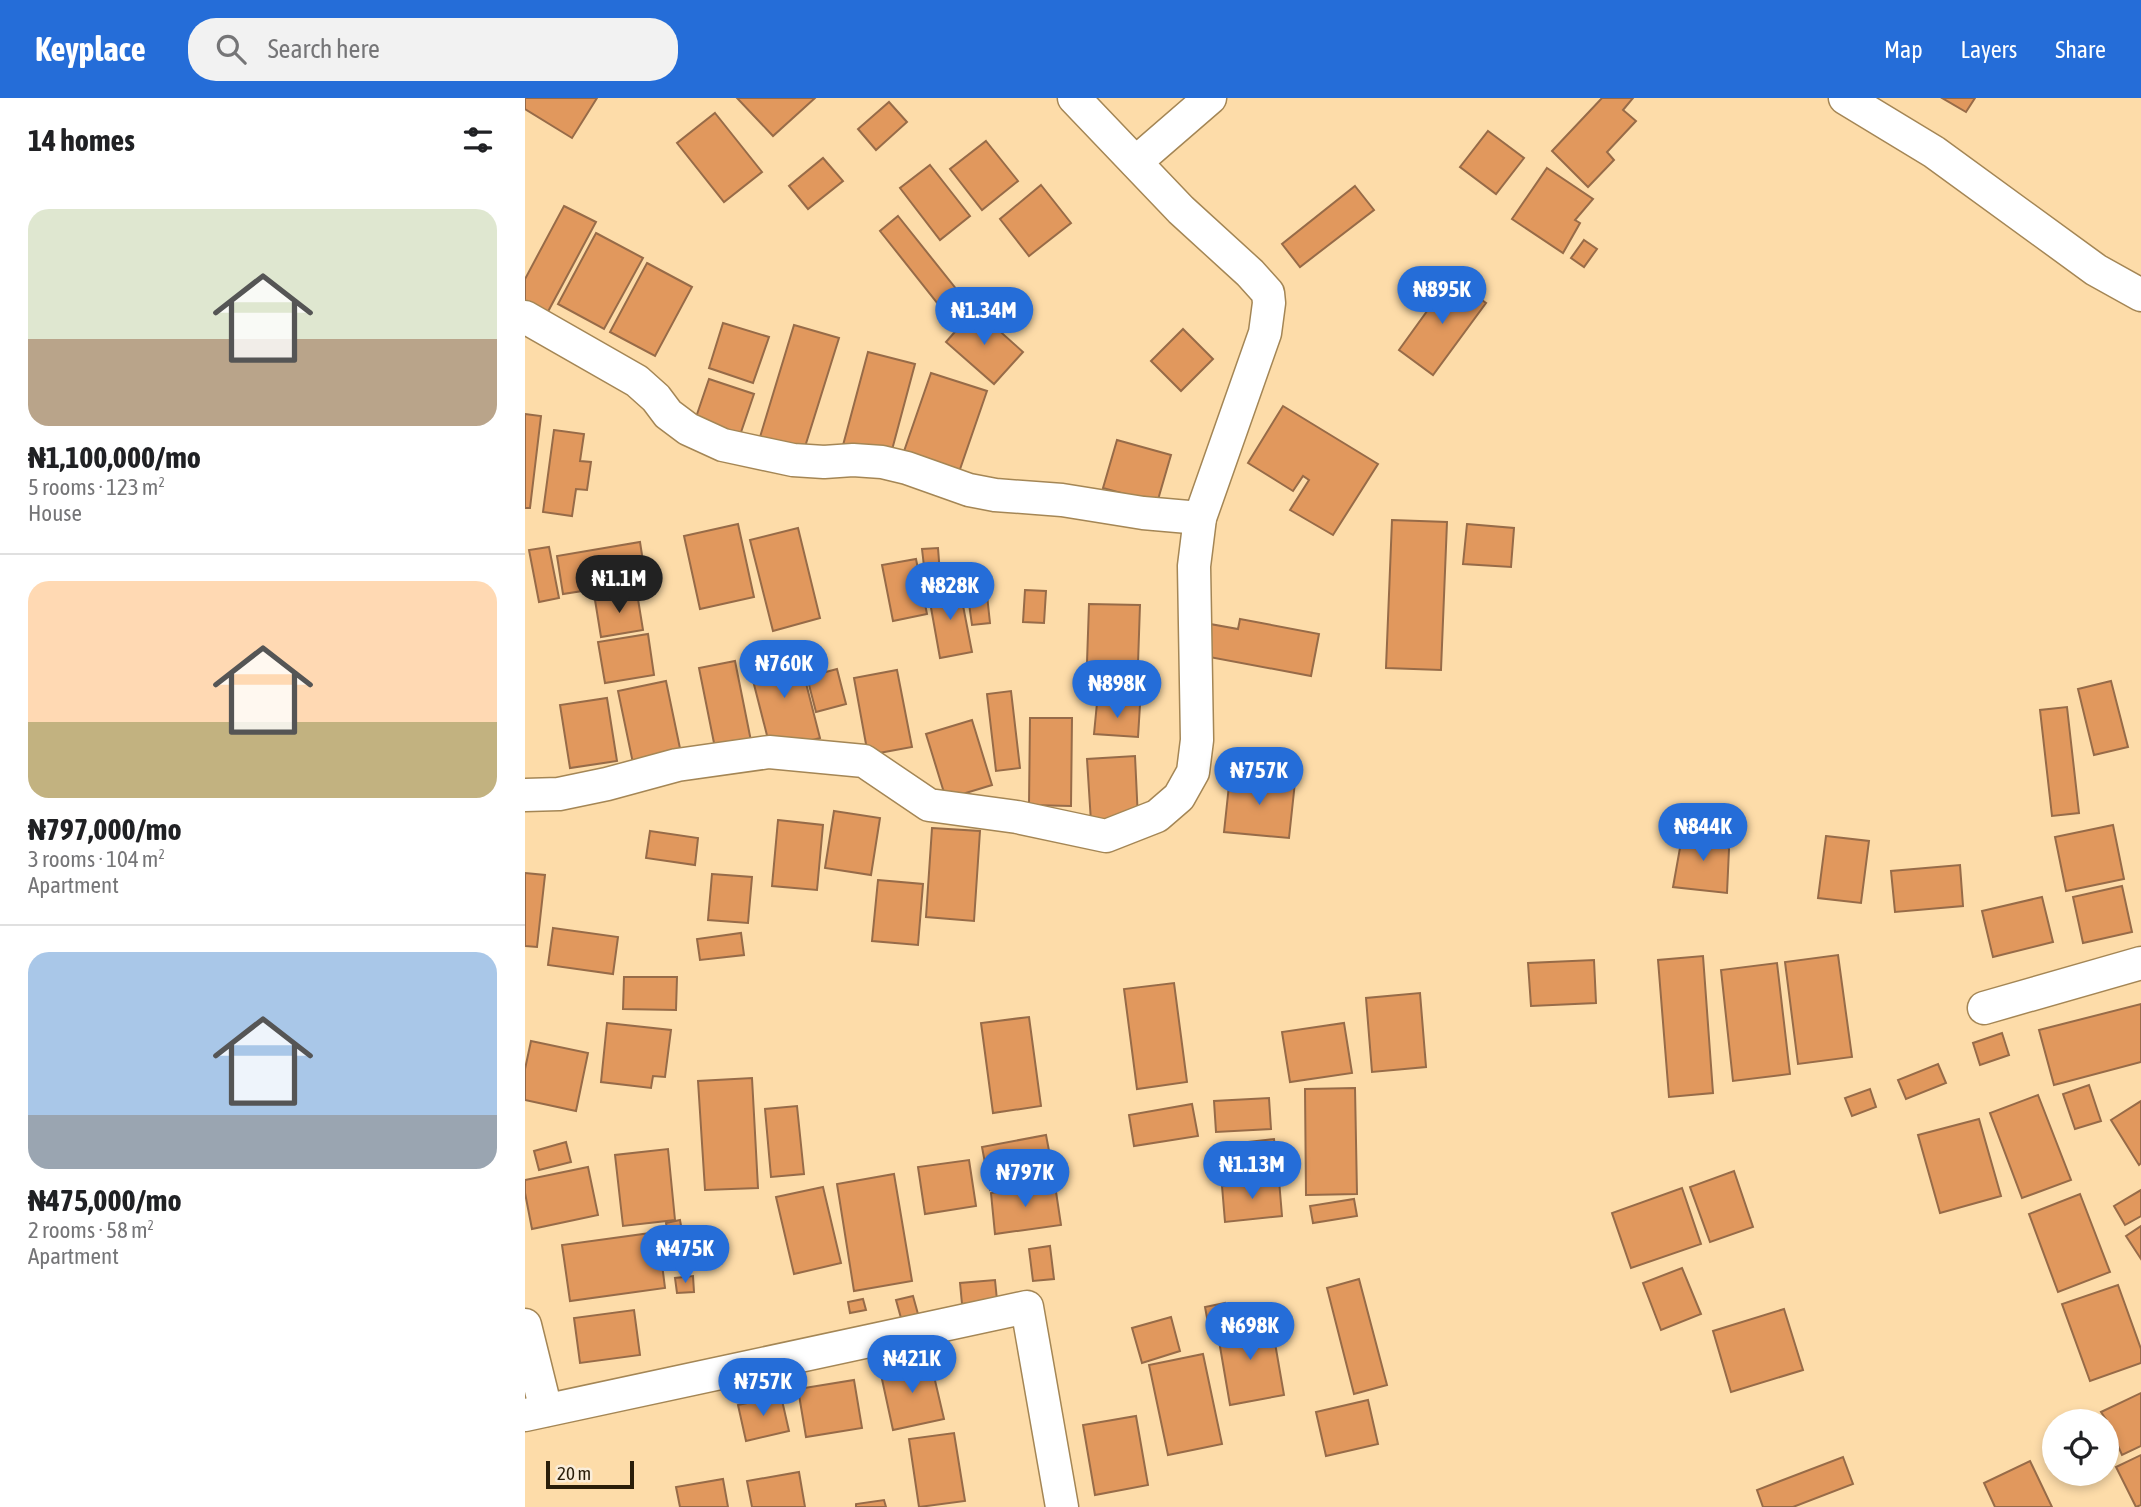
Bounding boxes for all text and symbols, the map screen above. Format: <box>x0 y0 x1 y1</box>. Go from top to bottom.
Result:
search box <box>188 18 678 81</box>
text: Keyplace <box>35 30 146 68</box>
icon: search <box>212 30 250 68</box>
text: Search here <box>268 34 380 64</box>
text: Map <box>1884 36 1923 63</box>
text: Layers <box>1961 36 2017 63</box>
text: Share <box>2055 36 2106 63</box>
icon: filters <box>459 121 497 159</box>
text: 14 homes <box>28 123 135 157</box>
icon: home <box>200 255 326 381</box>
pin: ₦895K <box>1393 266 1491 326</box>
text: ₦895K <box>1413 276 1471 302</box>
pin: ₦1.34M <box>927 288 1041 347</box>
text: ₦1.34M <box>951 297 1017 323</box>
text: ₦1,100,000/mo <box>28 440 201 474</box>
text: 5 rooms · 123 m² <box>28 474 165 500</box>
text: House <box>28 500 82 526</box>
pin: ₦1.1M <box>570 556 668 615</box>
pin: ₦828K <box>901 562 999 622</box>
text: ₦1.1M <box>592 565 646 591</box>
text: ₦828K <box>921 572 979 598</box>
icon: home <box>200 627 326 753</box>
pin: ₦760K <box>735 640 833 700</box>
text: ₦760K <box>755 650 813 676</box>
pin: ₦898K <box>1068 660 1166 720</box>
text: ₦898K <box>1088 670 1146 696</box>
pin: ₦757K <box>1210 748 1308 807</box>
text: ₦757K <box>1230 757 1288 783</box>
pin: ₦844K <box>1654 804 1752 863</box>
text: ₦797,000/mo <box>28 812 181 846</box>
text: ₦844K <box>1674 813 1732 839</box>
text: 3 rooms · 104 m² <box>28 846 165 872</box>
text: Apartment <box>28 872 119 898</box>
icon: home <box>200 998 326 1124</box>
pin: ₦1.13M <box>1195 1142 1309 1201</box>
pin: ₦797K <box>976 1150 1074 1209</box>
text: ₦1.13M <box>1219 1151 1285 1177</box>
text: ₦797K <box>996 1159 1054 1185</box>
text: ₦475,000/mo <box>28 1183 181 1217</box>
text: 2 rooms · 58 m² <box>28 1217 154 1243</box>
pin: ₦475K <box>636 1226 734 1285</box>
text: ₦475K <box>656 1235 714 1261</box>
text: Apartment <box>28 1243 119 1269</box>
pin: ₦698K <box>1201 1302 1299 1362</box>
text: ₦698K <box>1221 1312 1279 1338</box>
pin: ₦421K <box>863 1336 961 1395</box>
text: ₦421K <box>883 1345 941 1371</box>
pin: ₦757K <box>714 1358 812 1418</box>
text: ₦757K <box>734 1368 792 1394</box>
map controls <box>2042 1409 2119 1486</box>
button: locate <box>2042 1409 2119 1486</box>
scale bar <box>546 1458 633 1490</box>
text: 20 m <box>557 1462 591 1484</box>

